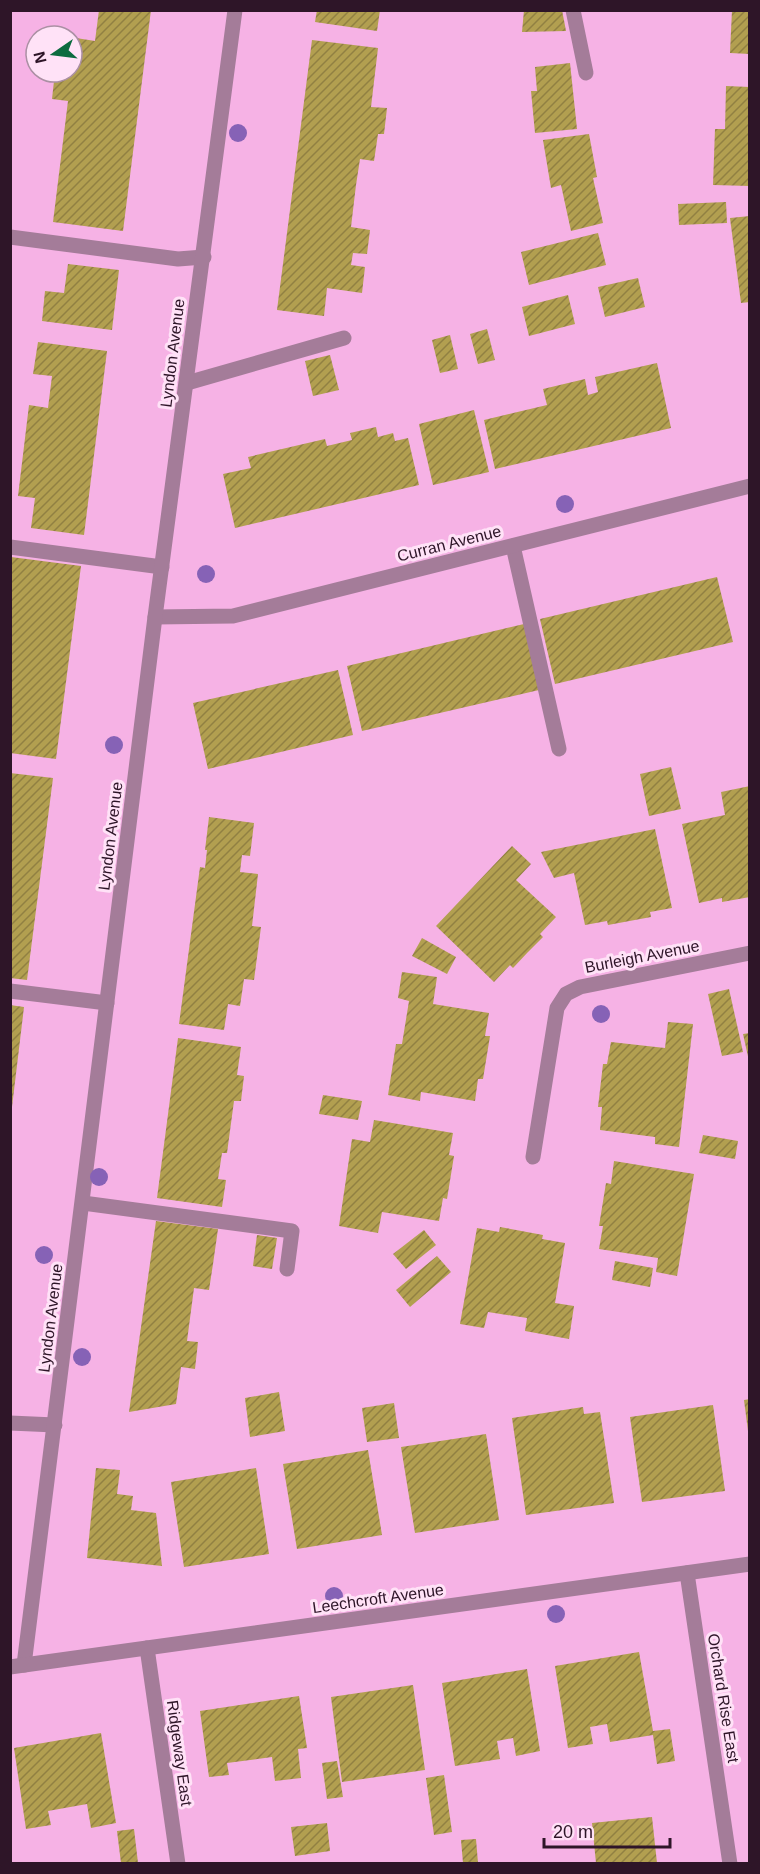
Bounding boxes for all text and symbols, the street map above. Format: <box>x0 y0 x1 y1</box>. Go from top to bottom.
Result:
north arrow <box>24 24 84 84</box>
text: N <box>30 50 50 65</box>
street label: Lyndon Avenue <box>157 298 188 408</box>
street label: Curran Avenue <box>395 522 503 565</box>
street label: Lyndon Avenue <box>95 781 126 891</box>
street label: Burleigh Avenue <box>583 937 701 976</box>
street label: Lyndon Avenue <box>35 1263 66 1373</box>
street label: Leechcroft Avenue <box>311 1581 445 1616</box>
street label: Orchard Rise East <box>705 1632 742 1765</box>
street label: Ridgeway East <box>164 1699 195 1808</box>
scale bar <box>544 1811 670 1849</box>
text: 20 m <box>553 1822 593 1842</box>

